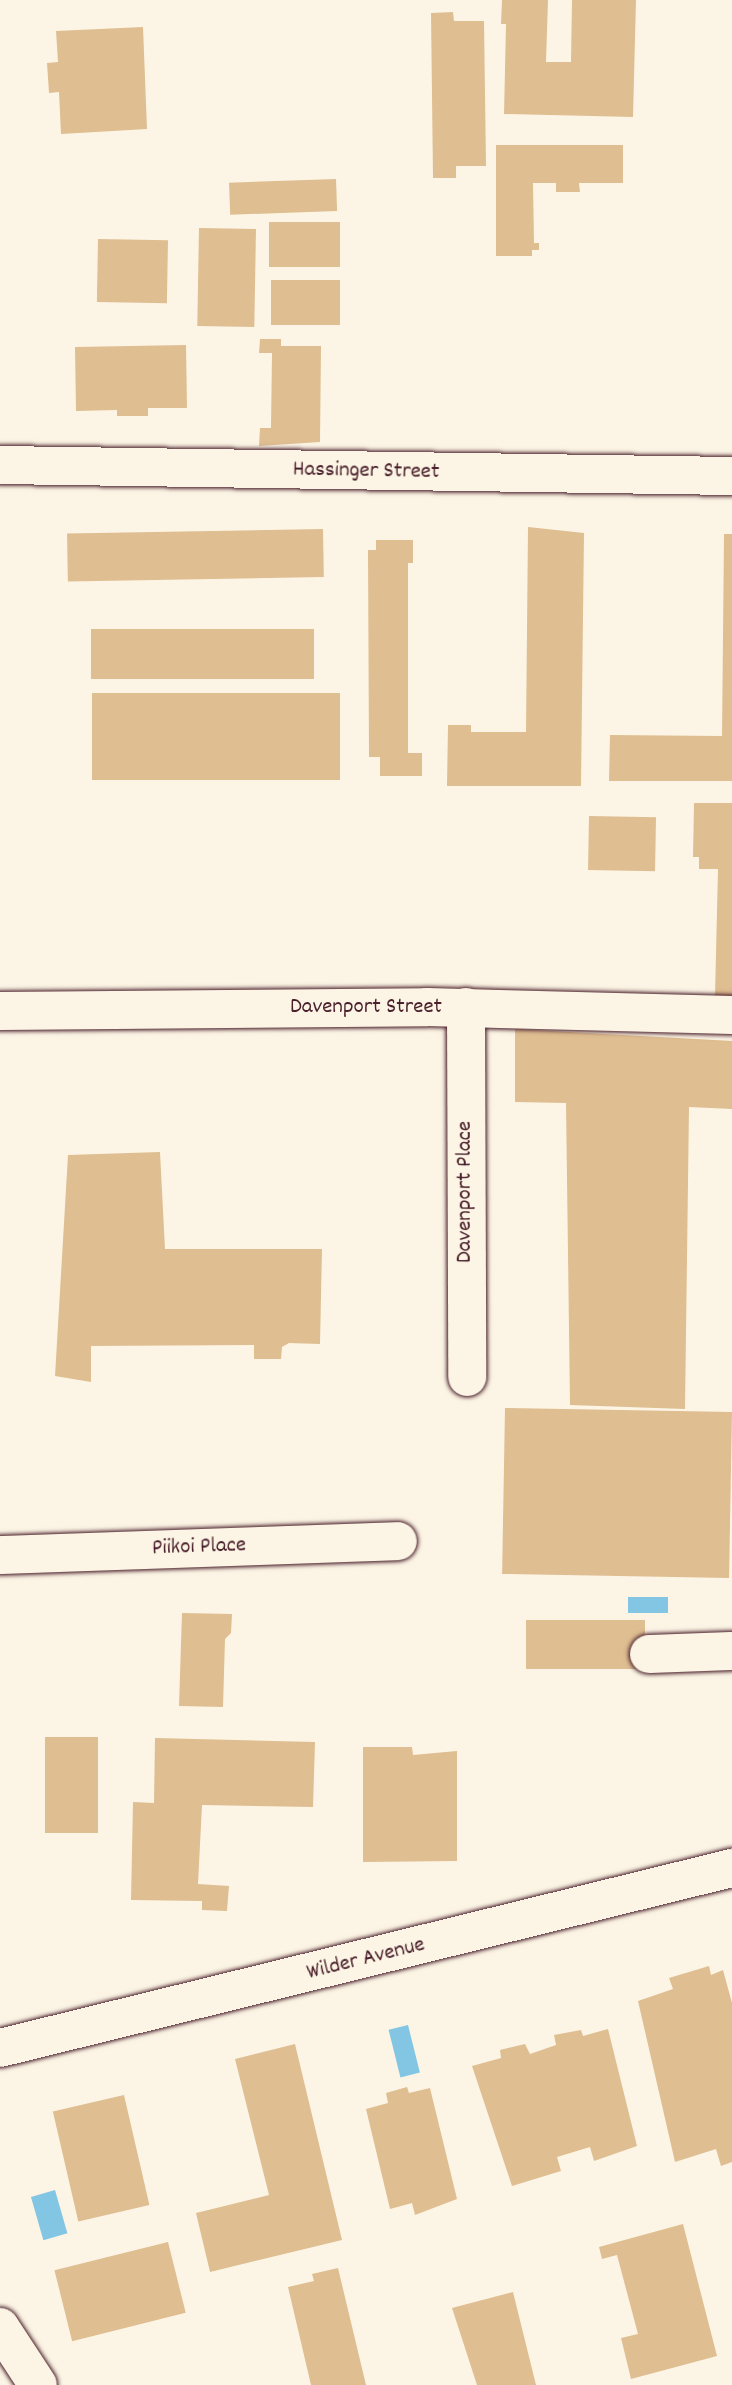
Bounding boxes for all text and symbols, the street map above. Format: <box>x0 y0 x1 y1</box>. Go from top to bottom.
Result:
street label: Hassinger Street <box>292 457 440 487</box>
street label: Davenport Street <box>290 994 442 1022</box>
street label: Davenport Place <box>452 1121 480 1263</box>
street label: Piikoi Place <box>152 1533 246 1563</box>
street label: Wilder Avenue <box>304 1932 428 1988</box>

